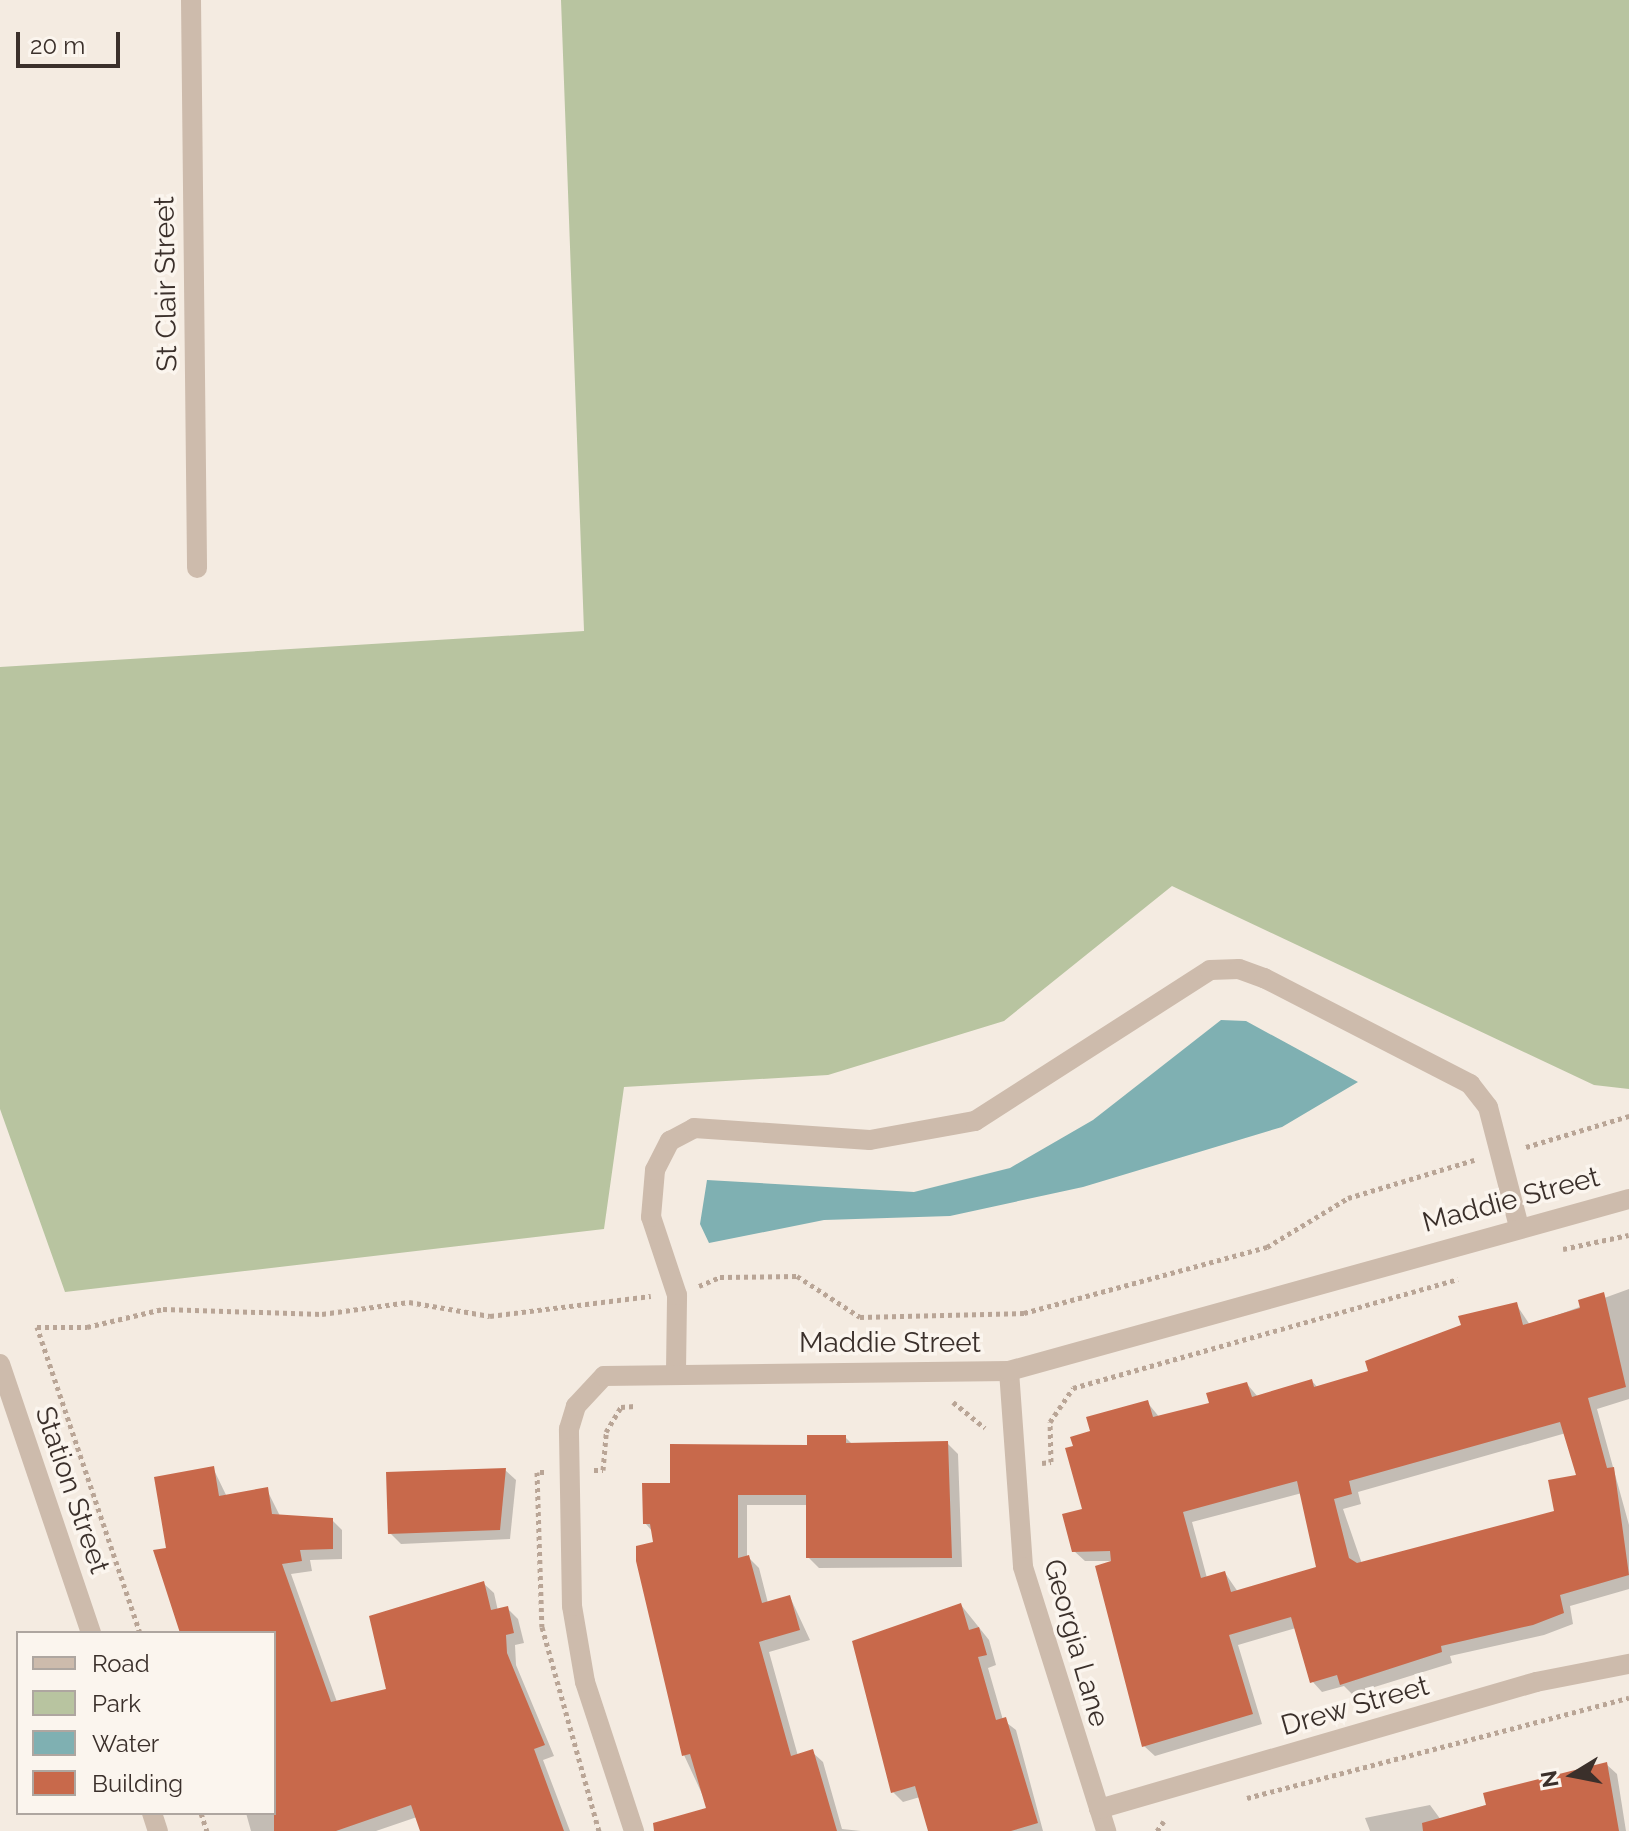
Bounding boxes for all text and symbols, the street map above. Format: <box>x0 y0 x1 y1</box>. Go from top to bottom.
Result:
scale bar <box>20 16 124 66</box>
text: 20 m <box>30 31 85 60</box>
street label: St Clair Street <box>148 196 184 372</box>
street label: Maddie Street <box>1419 1160 1603 1240</box>
street label: Maddie Street <box>799 1326 981 1360</box>
street label: Station Street <box>28 1402 116 1578</box>
street label: Georgia Lane <box>1036 1555 1116 1731</box>
legend <box>16 1631 276 1815</box>
text: Road <box>92 1649 150 1678</box>
street label: Drew Street <box>1277 1669 1433 1743</box>
text: Park <box>92 1689 141 1718</box>
text: Water <box>92 1729 159 1758</box>
north arrow <box>1533 1735 1613 1815</box>
text: Building <box>92 1769 183 1798</box>
text: N <box>1535 1769 1564 1790</box>

